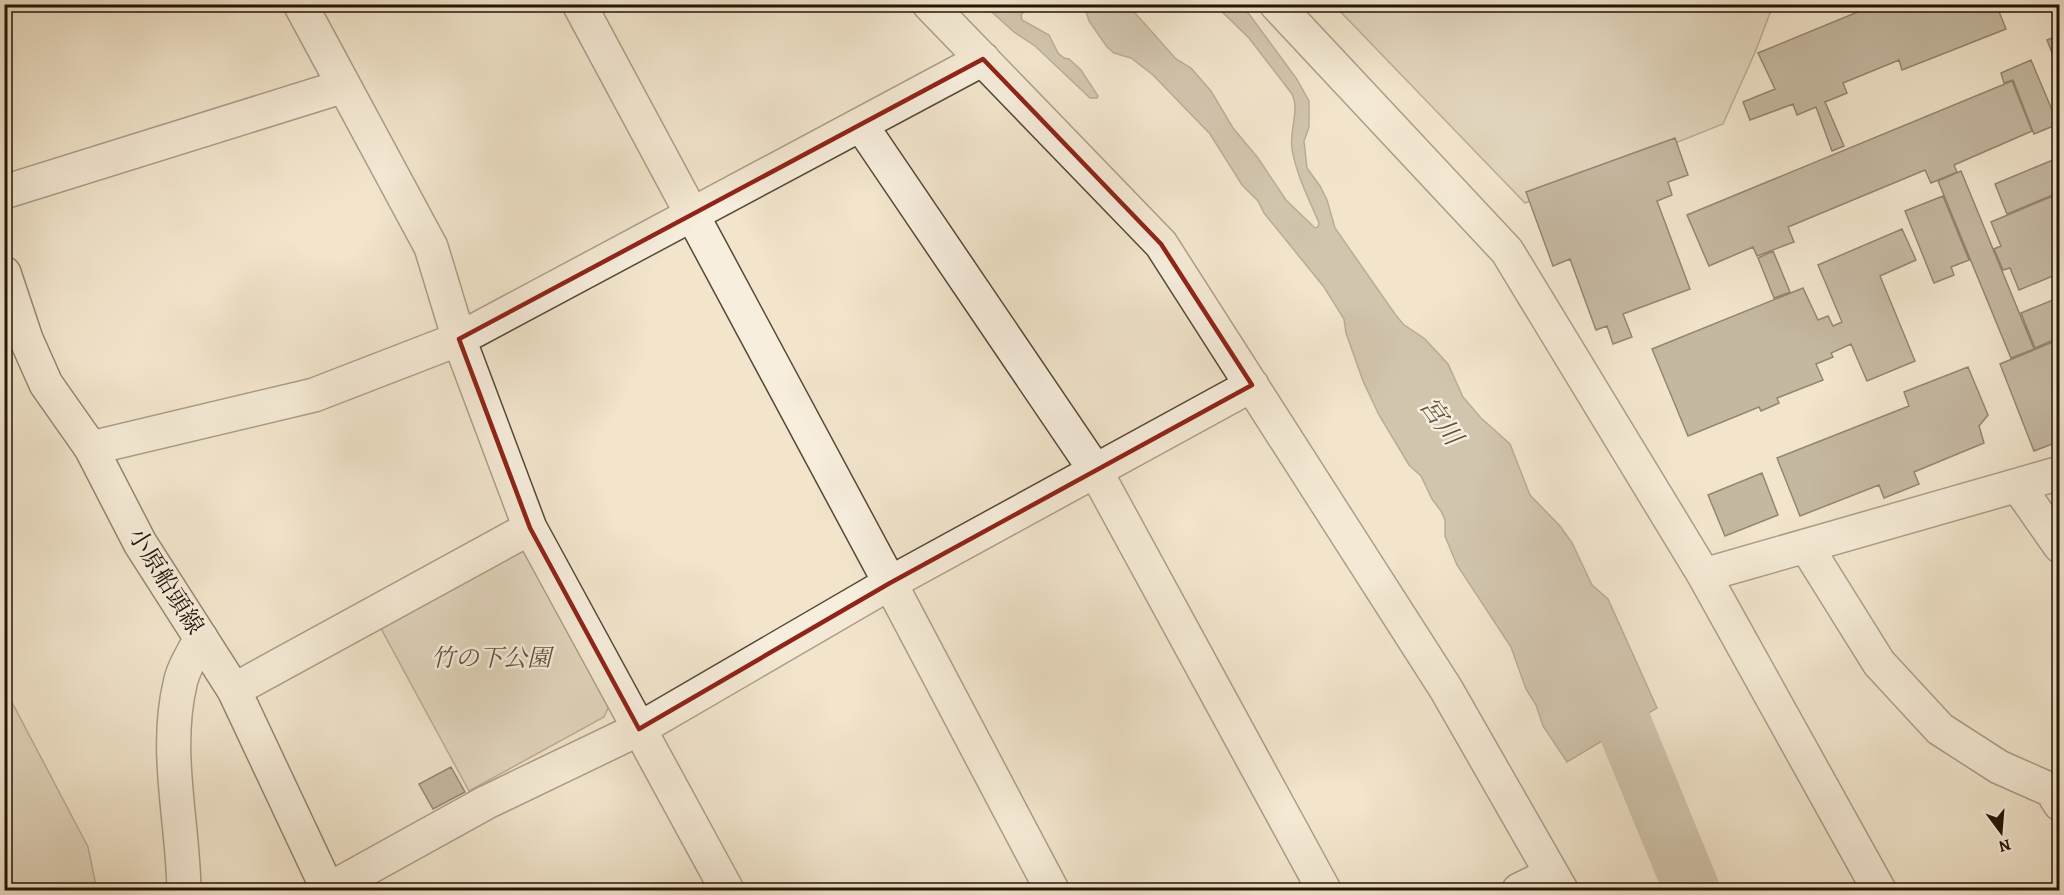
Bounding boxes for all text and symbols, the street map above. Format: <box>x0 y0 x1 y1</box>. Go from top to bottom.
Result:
water label: 宮川 <box>1412 390 1472 455</box>
street label: 小原船頭線 <box>121 522 211 640</box>
park label: 竹の下公園 <box>431 642 555 674</box>
north arrow <box>1971 802 2031 862</box>
text: N <box>1996 833 2013 858</box>

